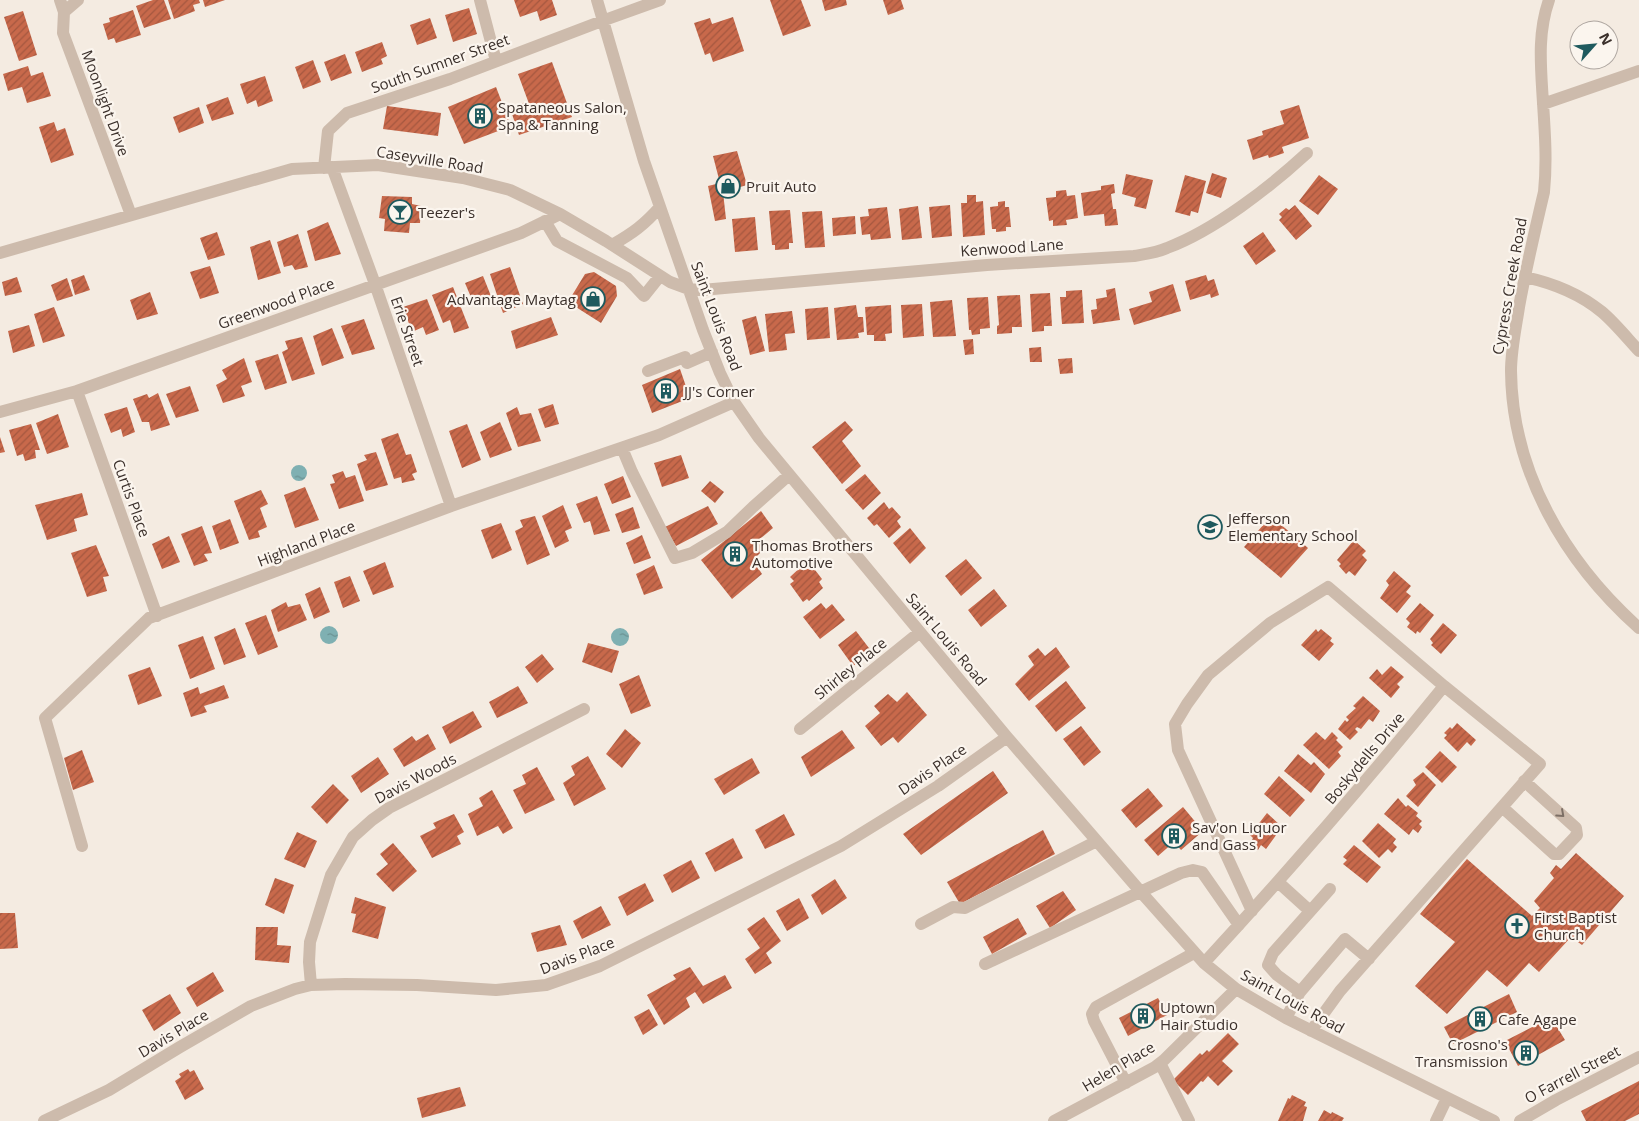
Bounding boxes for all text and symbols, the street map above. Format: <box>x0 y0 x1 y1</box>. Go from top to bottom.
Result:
north arrow <box>1569 20 1619 70</box>
street label: South Sumner Street <box>368 29 512 97</box>
text: N <box>1595 29 1617 48</box>
street label: Moonlight Drive <box>78 47 134 159</box>
place label: Spataneous Salon, Spa & Tanning <box>498 97 627 134</box>
building icon: Spataneous Salon, Spa & Tanning <box>467 103 493 129</box>
street label: Caseyville Road <box>375 141 485 177</box>
shop icon: Pruit Auto <box>715 173 741 199</box>
place label: Pruit Auto <box>746 176 816 196</box>
bar icon: Teezer's <box>387 199 413 225</box>
place label: Teezer's <box>418 202 475 222</box>
street label: Cypress Creek Road <box>1487 216 1531 356</box>
street label: Kenwood Lane <box>960 233 1064 261</box>
street label: Saint Louis Road <box>687 259 747 373</box>
street label: Greenwood Place <box>215 273 337 333</box>
shop icon: Advantage Maytag <box>580 286 606 312</box>
place label: Advantage Maytag <box>447 289 576 309</box>
street label: Erie Street <box>387 293 429 369</box>
building icon: JJ's Corner <box>653 378 679 404</box>
place label: JJ's Corner <box>682 381 755 401</box>
street label: Curtis Place <box>109 456 155 540</box>
place label: Jefferson Elementary School <box>1226 508 1358 545</box>
school or university icon: Jefferson Elementary School <box>1197 514 1223 540</box>
street label: Highland Place <box>254 515 358 571</box>
place label: Thomas Brothers Automotive <box>752 535 873 572</box>
building icon: Thomas Brothers Automotive <box>722 541 748 567</box>
street label: Saint Louis Road <box>902 588 992 690</box>
street label: Shirley Place <box>810 633 890 703</box>
street label: Boskydells Drive <box>1320 708 1408 808</box>
street label: Davis Place <box>894 739 970 799</box>
street label: Davis Woods <box>371 748 459 808</box>
one-way arrow <box>1555 808 1564 817</box>
place label: Sav'on Liquor and Gass <box>1192 817 1287 854</box>
building icon: Sav'on Liquor and Gass <box>1161 823 1187 849</box>
place label: First Baptist Church <box>1534 907 1617 944</box>
church icon: First Baptist Church <box>1504 913 1530 939</box>
street label: Davis Place <box>537 932 617 978</box>
street label: Saint Louis Road <box>1238 964 1348 1038</box>
place label: Uptown Hair Studio <box>1160 997 1238 1034</box>
building icon: Uptown Hair Studio <box>1130 1003 1156 1029</box>
street label: Davis Place <box>134 1004 212 1062</box>
building icon: Cafe Agape <box>1467 1006 1493 1032</box>
place label: Cafe Agape <box>1498 1009 1577 1029</box>
place label: Crosno's Transmission <box>1415 1034 1508 1071</box>
street label: Helen Place <box>1078 1036 1158 1096</box>
building icon: Crosno's Transmission <box>1513 1040 1539 1066</box>
street label: O Farrell Street <box>1521 1040 1623 1108</box>

